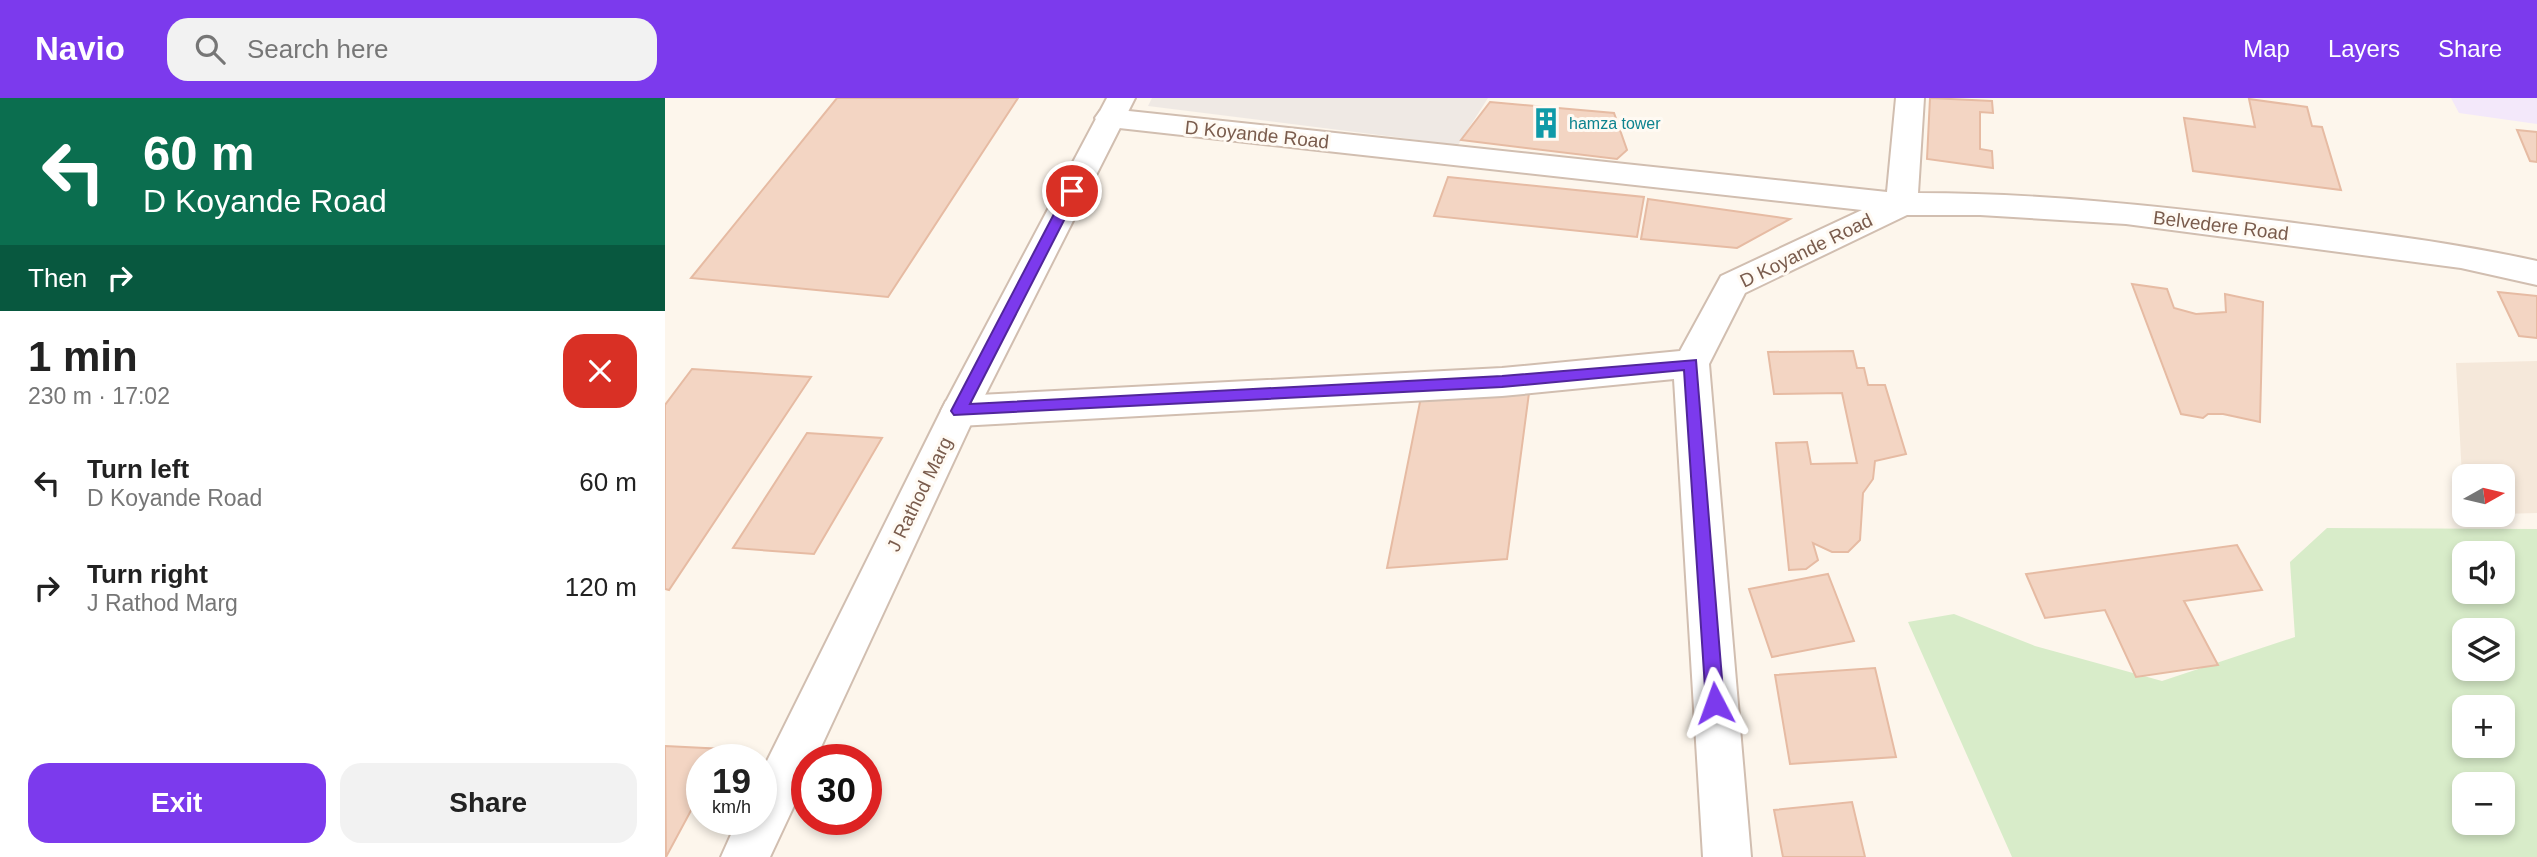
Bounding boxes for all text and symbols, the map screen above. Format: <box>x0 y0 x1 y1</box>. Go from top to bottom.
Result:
search box <box>167 18 657 81</box>
text: Navio <box>35 30 125 67</box>
icon: search <box>191 30 229 68</box>
text: Search here <box>247 34 389 64</box>
text: Map <box>2243 35 2290 62</box>
text: Layers <box>2328 35 2400 62</box>
text: Share <box>2438 35 2502 62</box>
building icon: hamza tower <box>1529 106 1563 140</box>
place label: hamza tower <box>1569 115 1661 132</box>
street label: D Koyande Road <box>1184 116 1330 153</box>
icon: left <box>28 126 119 217</box>
text: 60 m <box>143 126 255 180</box>
pin <box>1042 161 1102 221</box>
icon: arrive <box>1053 172 1091 210</box>
text: D Koyande Road <box>143 183 387 219</box>
street label: Belvedere Road <box>2152 207 2290 244</box>
street label: D Koyande Road <box>1737 209 1876 292</box>
icon: right <box>101 259 139 297</box>
text: Then <box>28 263 87 293</box>
text: 1 min <box>28 333 138 380</box>
button: close <box>563 334 637 408</box>
text: 230 m · 17:02 <box>28 383 170 409</box>
street label: J Rathod Marg <box>883 434 956 555</box>
text: Turn left <box>87 454 189 484</box>
icon: left <box>28 464 66 502</box>
north arrow <box>2452 464 2515 527</box>
map controls <box>2452 464 2515 835</box>
text: 60 m <box>579 467 637 497</box>
text: D Koyande Road <box>87 485 262 511</box>
button: sound <box>2452 541 2515 604</box>
text: Turn right <box>87 559 208 589</box>
icon: right <box>28 569 66 607</box>
text: 120 m <box>565 572 637 602</box>
text: J Rathod Marg <box>87 590 238 616</box>
button: layers <box>2452 618 2515 681</box>
position arrow <box>1678 666 1752 740</box>
button: + <box>2452 695 2515 758</box>
speed limit sign: 30 <box>791 744 882 835</box>
text: 19 <box>712 761 751 800</box>
button: Exit <box>28 763 326 843</box>
button: Share <box>340 763 637 843</box>
button: − <box>2452 772 2515 835</box>
text: km/h <box>712 797 751 817</box>

